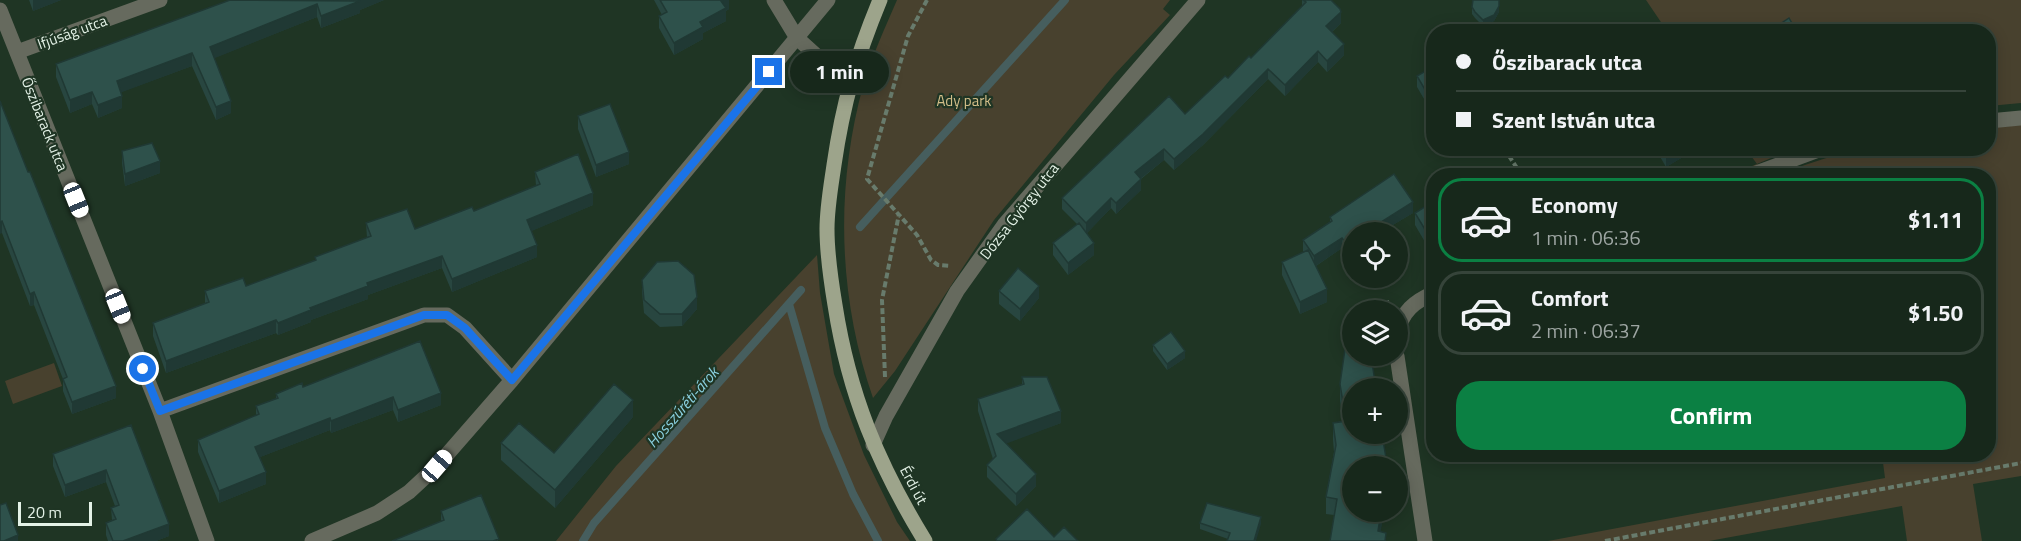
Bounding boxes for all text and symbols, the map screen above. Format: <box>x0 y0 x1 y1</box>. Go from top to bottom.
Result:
street label: Ifjúság utca <box>34 9 111 55</box>
text: Őszibarack utca <box>1492 45 1642 79</box>
callout: 1 min <box>790 51 889 93</box>
text: 1 min <box>815 56 864 87</box>
route end <box>755 58 782 85</box>
street label: Őszibarack utca <box>16 74 74 175</box>
park label: Ady park <box>936 89 992 112</box>
text: Szent István utca <box>1492 103 1655 137</box>
street label: Dózsa György utca <box>974 157 1064 264</box>
car <box>61 180 91 220</box>
text: Economy <box>1531 188 1618 222</box>
icon: car <box>1459 193 1513 247</box>
text: $1.11 <box>1908 203 1963 237</box>
map controls <box>1342 222 1408 522</box>
button: locate <box>1342 222 1408 288</box>
text: 1 min · 06:36 <box>1531 222 1641 253</box>
text: Comfort <box>1531 281 1609 315</box>
car <box>103 286 133 326</box>
icon: car <box>1459 286 1513 340</box>
text: $1.50 <box>1908 296 1963 330</box>
button: layers <box>1342 300 1408 366</box>
text: 2 min · 06:37 <box>1531 315 1641 346</box>
route start <box>129 355 156 382</box>
water label: Hosszúréti-árok <box>640 360 725 453</box>
button: + <box>1342 378 1408 444</box>
button: Confirm <box>1456 381 1966 450</box>
car <box>418 447 456 485</box>
button: − <box>1342 456 1408 522</box>
street label: Érdi út <box>894 461 934 509</box>
scale bar <box>18 499 92 526</box>
text: 20 m <box>27 500 62 524</box>

